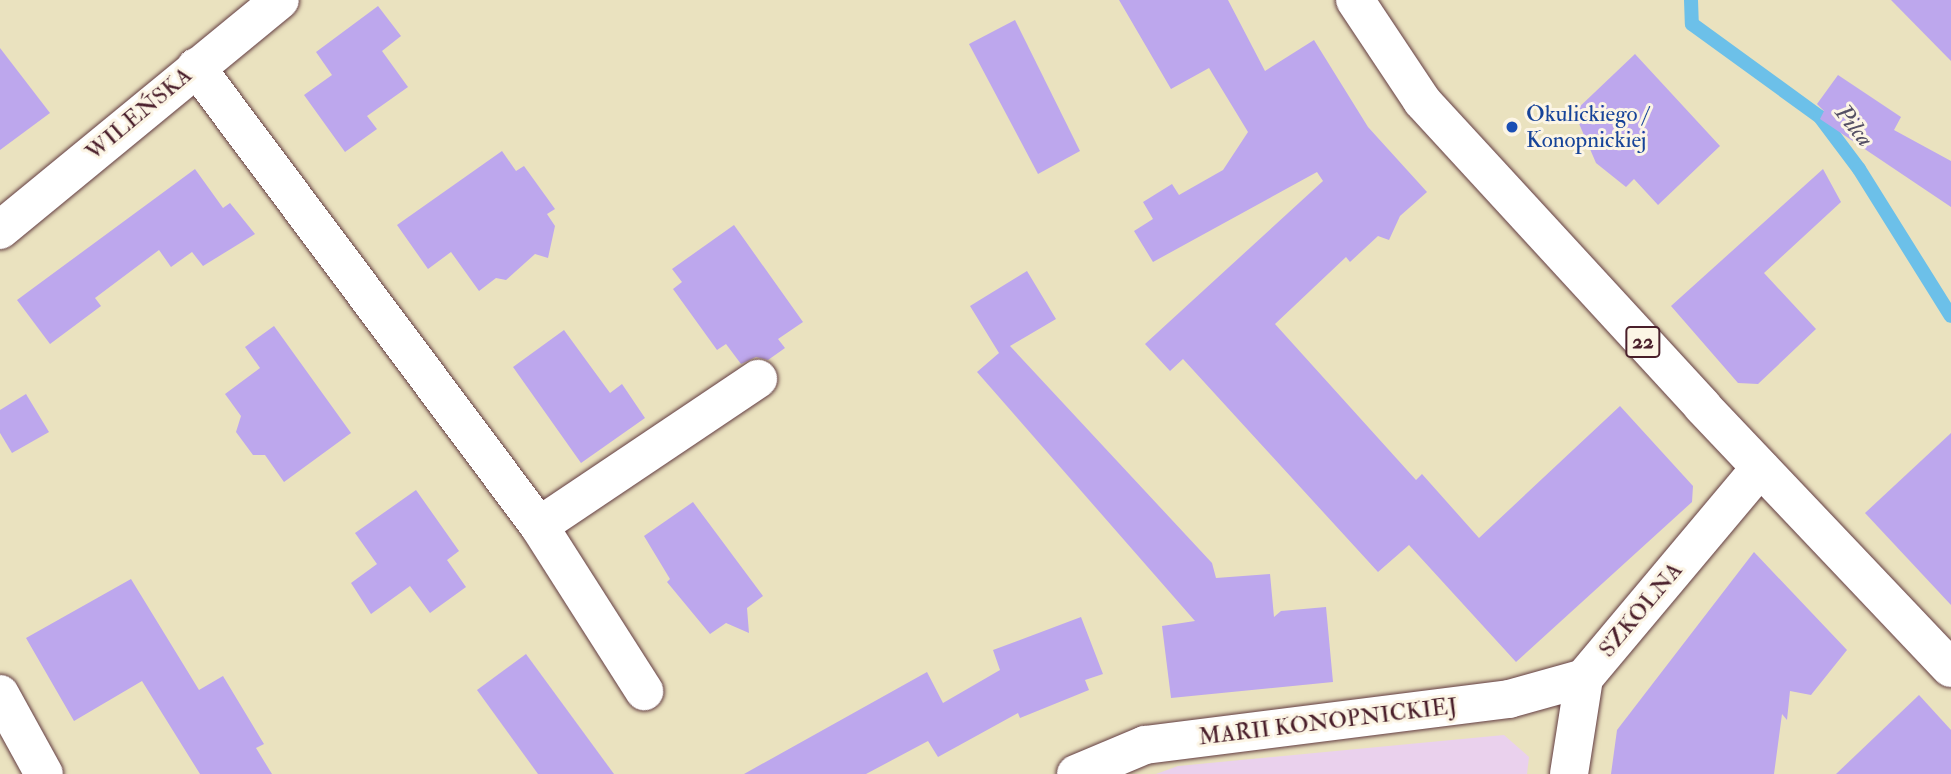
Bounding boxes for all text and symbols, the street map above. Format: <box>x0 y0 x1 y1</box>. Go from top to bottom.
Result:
street label: WILEŃSKA <box>80 62 198 166</box>
water label: Pilca <box>1829 99 1879 153</box>
place label: Okulickiego / Konopnickiej <box>1526 100 1648 154</box>
marker: Okulickiego / Konopnickiej <box>1504 119 1520 135</box>
road number: 22 <box>1624 324 1662 360</box>
street label: SZKOLNA <box>1593 557 1689 663</box>
street label: MARII KONOPNICKIEJ <box>1197 692 1459 752</box>

